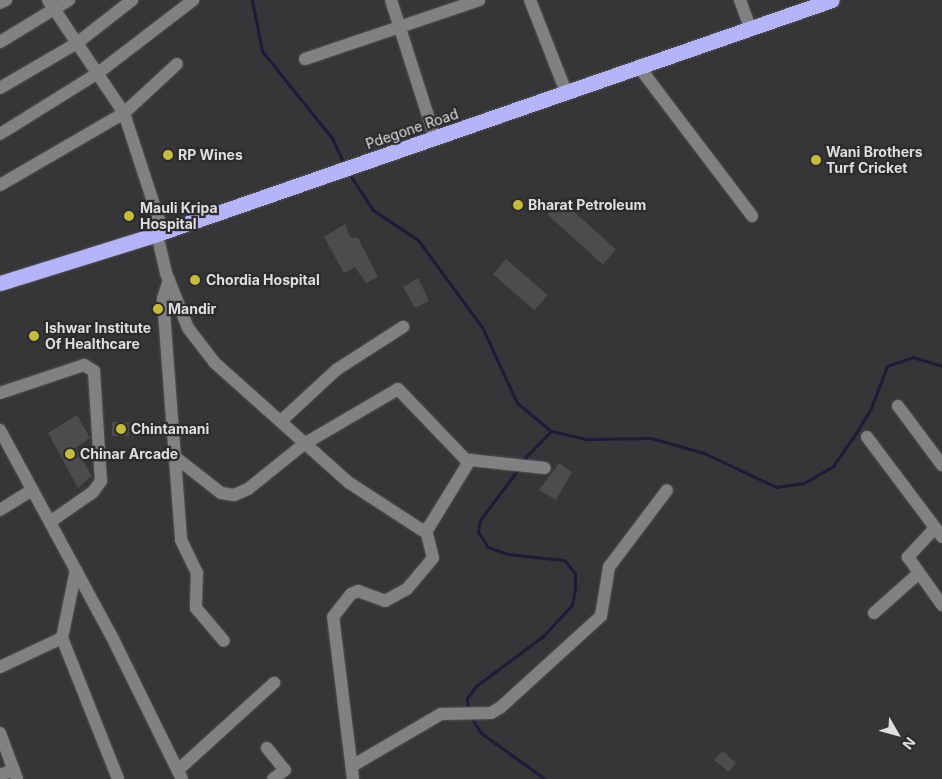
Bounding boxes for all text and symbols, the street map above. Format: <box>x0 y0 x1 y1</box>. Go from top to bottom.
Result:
street label: Pdegone Road <box>364 105 460 153</box>
place label: Wani Brothers Turf Cricket <box>826 144 923 176</box>
place label: RP Wines <box>178 147 243 163</box>
marker: RP Wines <box>162 149 174 161</box>
marker: Wani Brothers Turf Cricket <box>810 154 822 166</box>
place label: Bharat Petroleum <box>528 197 646 213</box>
marker: Bharat Petroleum <box>512 199 524 211</box>
place label: Mauli Kripa Hospital <box>140 200 218 232</box>
marker: Mauli Kripa Hospital <box>122 209 136 223</box>
place label: Chordia Hospital <box>206 272 320 288</box>
marker: Chordia Hospital <box>188 273 202 287</box>
place label: Mandir <box>168 301 216 317</box>
marker: Mandir <box>152 303 164 315</box>
place label: Ishwar Institute Of Healthcare <box>45 320 151 352</box>
marker: Ishwar Institute Of Healthcare <box>27 329 41 343</box>
place label: Chintamani <box>131 421 209 437</box>
marker: Chintamani <box>115 423 127 435</box>
place label: Chinar Arcade <box>80 446 178 462</box>
marker: Chinar Arcade <box>64 448 76 460</box>
north arrow <box>872 709 922 759</box>
text: N <box>899 734 919 753</box>

